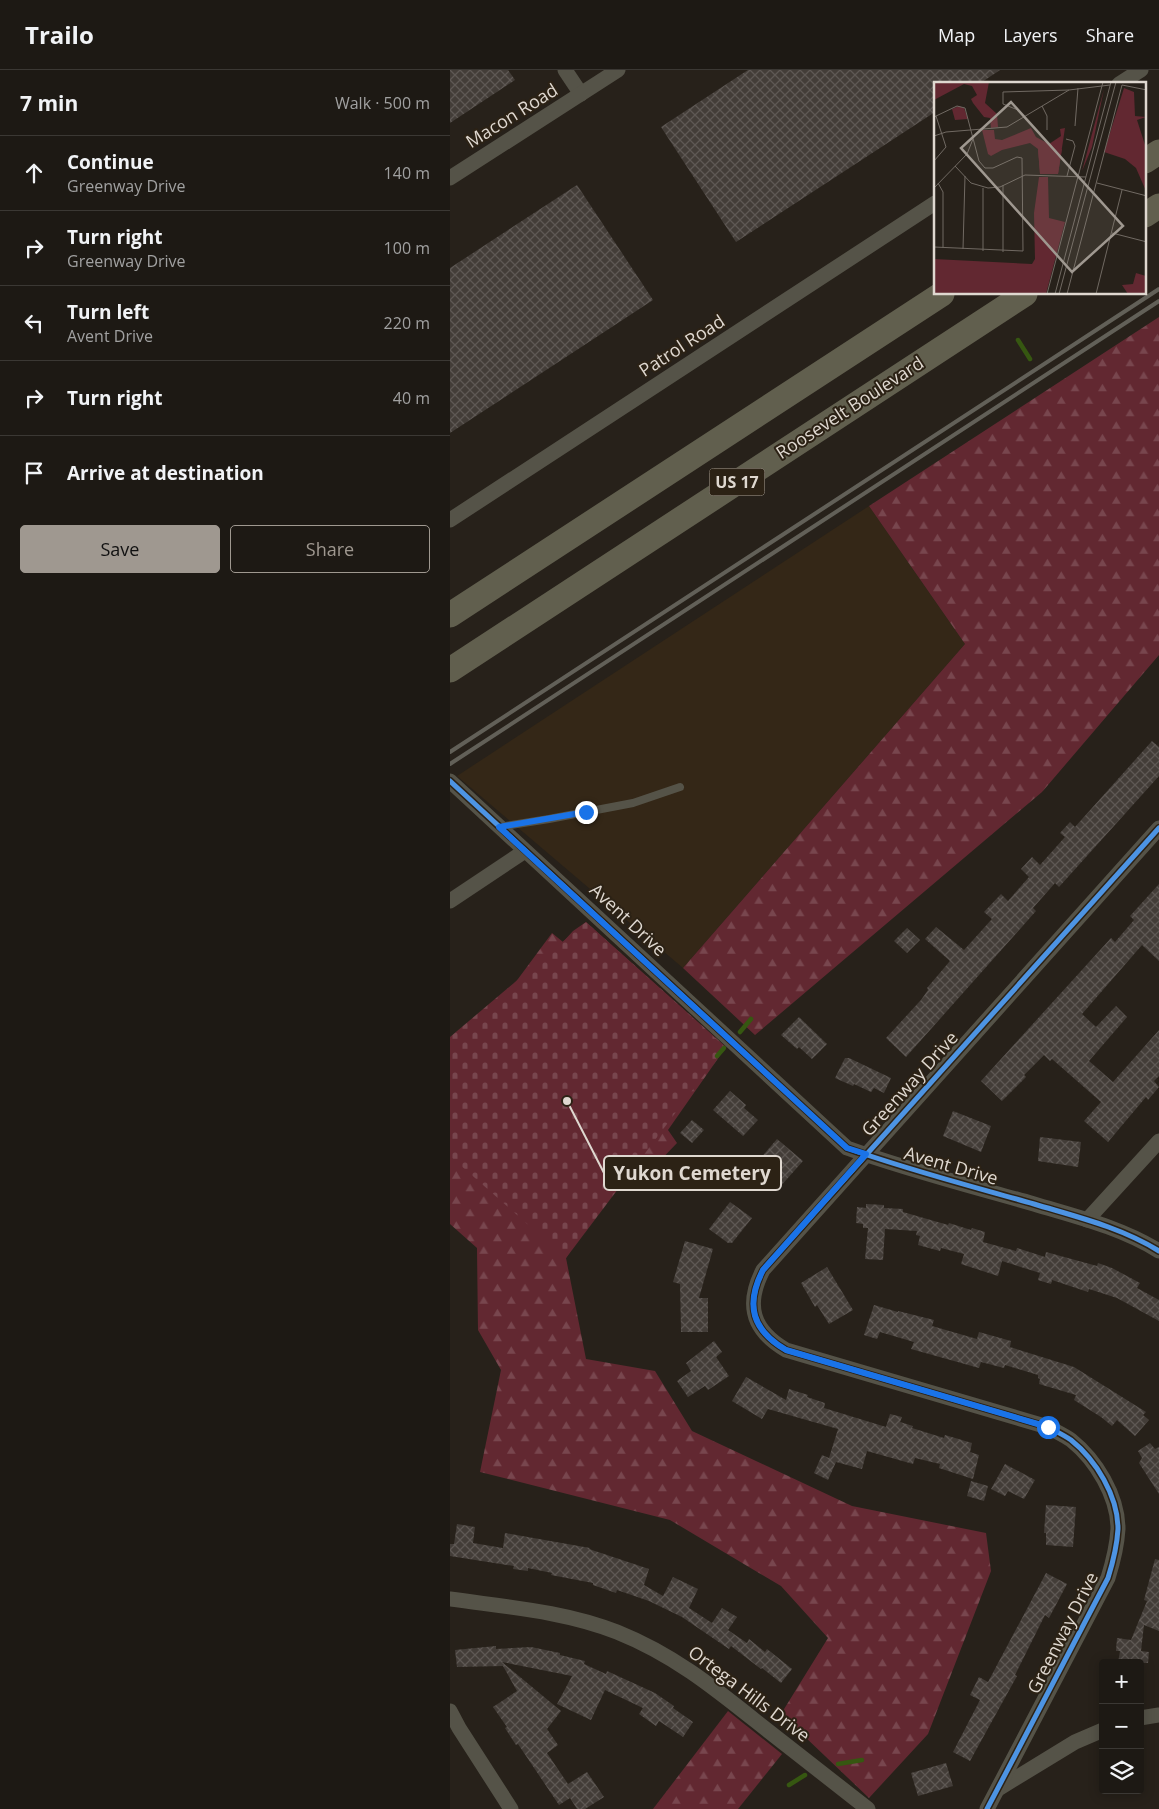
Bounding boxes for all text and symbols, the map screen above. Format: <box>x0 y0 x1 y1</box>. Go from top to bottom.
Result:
text: Trailo <box>25 18 94 51</box>
text: Map <box>938 23 975 47</box>
text: Layers <box>1003 23 1058 47</box>
text: Share <box>1086 23 1134 47</box>
street label: Macon Road <box>461 77 562 153</box>
inset map <box>934 82 1146 295</box>
text: 7 min <box>20 89 78 117</box>
text: Walk · 500 m <box>335 92 430 114</box>
text: Continue <box>67 149 154 175</box>
icon: ahead <box>20 159 48 187</box>
text: 140 m <box>384 162 430 184</box>
text: Greenway Drive <box>67 175 186 197</box>
text: Turn right <box>67 224 162 250</box>
icon: right <box>20 234 48 262</box>
text: 100 m <box>384 237 430 259</box>
text: Greenway Drive <box>67 250 186 272</box>
text: Turn left <box>67 299 149 325</box>
icon: left <box>20 309 48 337</box>
street label: Patrol Road <box>634 309 729 382</box>
text: 220 m <box>384 312 430 334</box>
text: Avent Drive <box>67 325 153 347</box>
street label: Roosevelt Boulevard <box>771 350 928 464</box>
icon: right <box>20 384 48 412</box>
text: Turn right <box>67 385 162 411</box>
text: 40 m <box>393 387 430 409</box>
icon: arrive <box>20 459 48 487</box>
text: Arrive at destination <box>67 460 264 486</box>
road number: US 17 <box>710 468 764 496</box>
button: Save <box>20 525 220 573</box>
button: Share <box>230 525 430 573</box>
route end <box>575 801 598 824</box>
street label: Avent Drive <box>585 878 672 961</box>
street label: Greenway Drive <box>856 1026 963 1141</box>
street label: Avent Drive <box>902 1140 1001 1190</box>
callout: Yukon Cemetery <box>604 1156 781 1190</box>
text: Yukon Cemetery <box>613 1160 771 1186</box>
route start <box>1037 1416 1060 1439</box>
street label: Greenway Drive <box>1021 1568 1103 1697</box>
street label: Ortega Hills Drive <box>684 1640 815 1747</box>
map controls <box>1099 1659 1144 1794</box>
button: + <box>1099 1659 1144 1704</box>
button: − <box>1099 1704 1144 1749</box>
button: layers <box>1099 1749 1144 1794</box>

